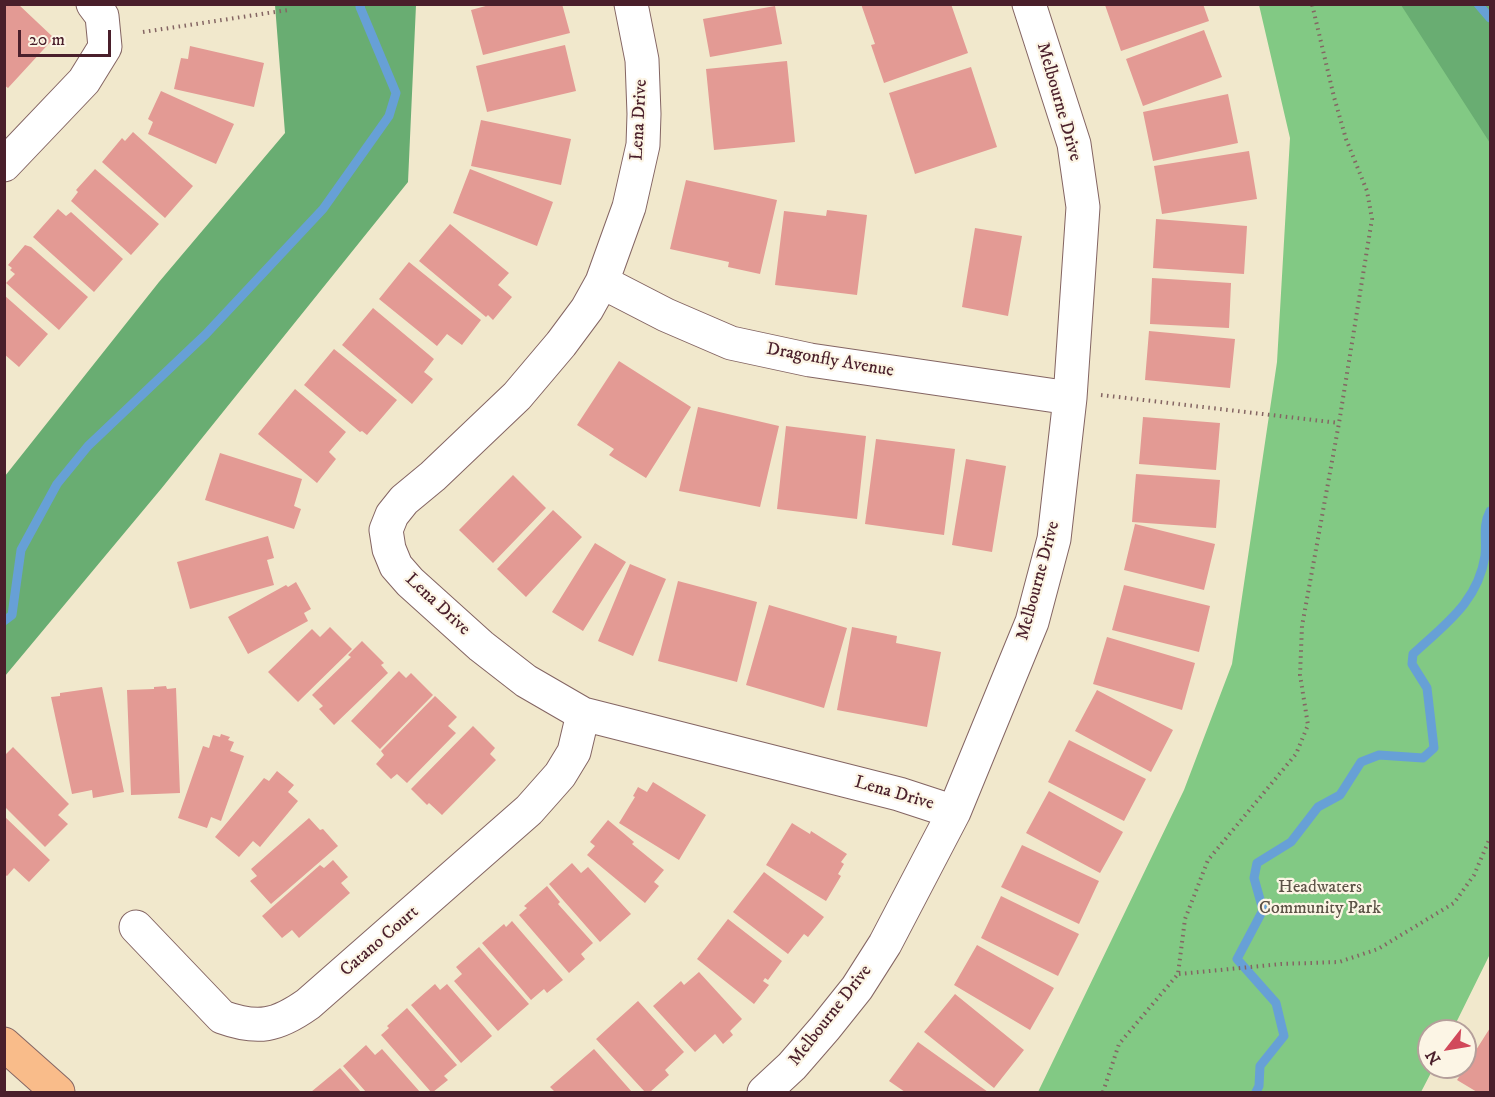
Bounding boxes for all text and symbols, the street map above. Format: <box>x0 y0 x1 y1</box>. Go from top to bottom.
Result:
scale bar <box>21 18 114 56</box>
text: 20 m <box>29 29 65 51</box>
street label: Melbourne Drive <box>1031 40 1085 164</box>
street label: Lena Drive <box>627 79 653 161</box>
street label: Dragonfly Avenue <box>765 339 895 383</box>
street label: Melbourne Drive <box>1013 519 1065 643</box>
street label: Lena Drive <box>400 569 474 641</box>
street label: Lena Drive <box>852 772 936 816</box>
park label: Headwaters Community Park <box>1259 877 1381 920</box>
street label: Catano Court <box>336 902 424 982</box>
street label: Melbourne Drive <box>785 961 877 1071</box>
north arrow <box>1417 1019 1477 1079</box>
text: N <box>1421 1046 1445 1068</box>

